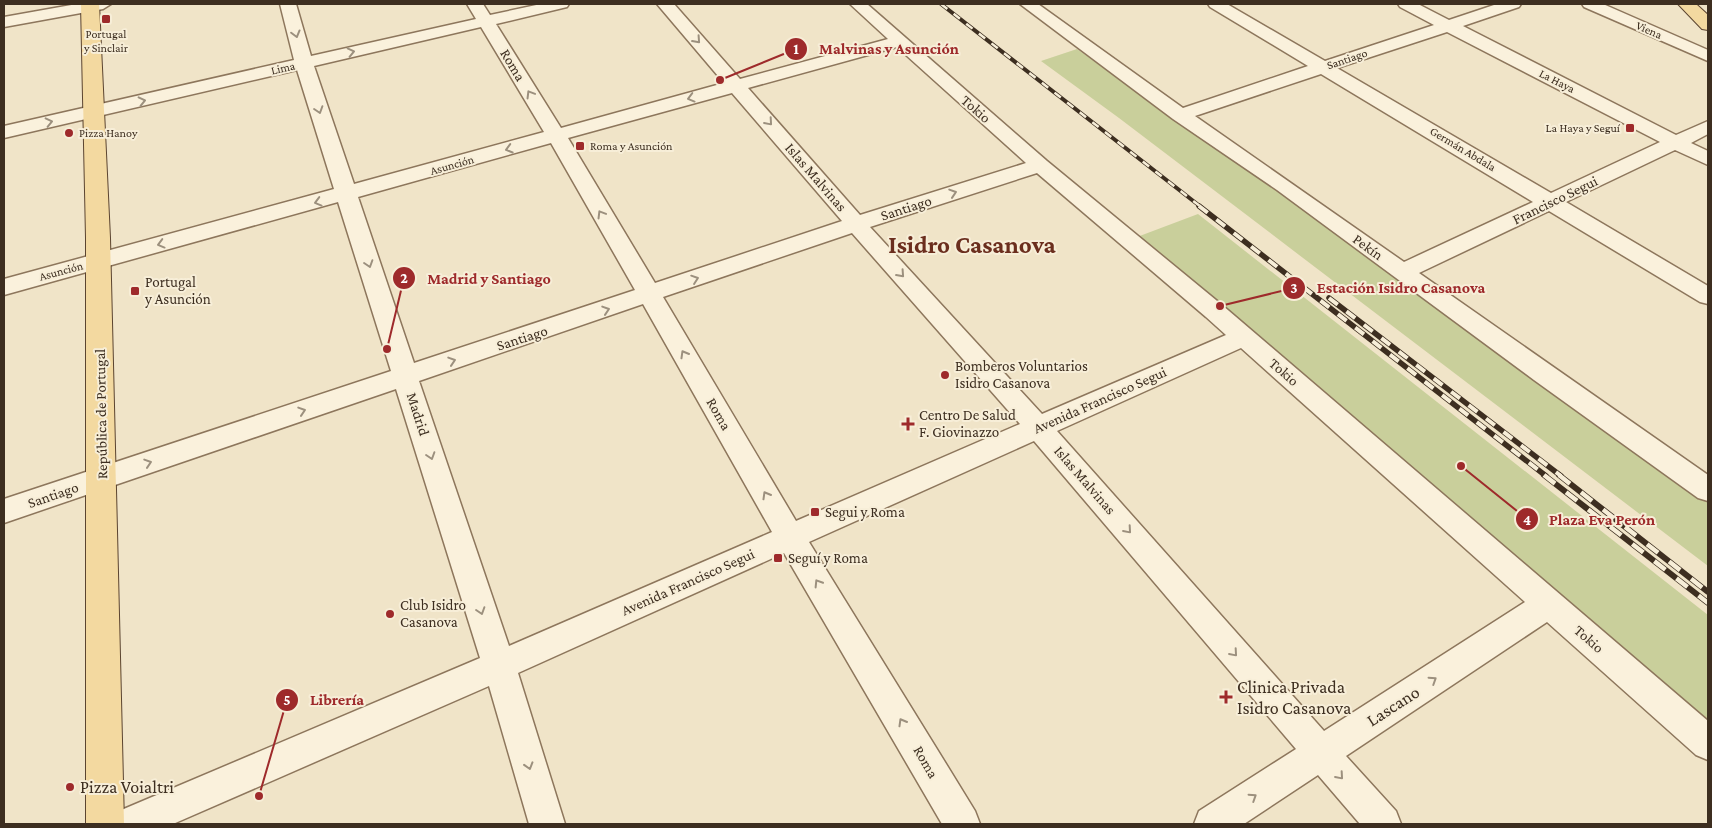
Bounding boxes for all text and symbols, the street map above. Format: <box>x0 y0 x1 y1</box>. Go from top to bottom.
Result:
marker: Portugal y Sinclair <box>100 13 112 25</box>
street label: Viena <box>1634 18 1665 42</box>
place label: Portugal y Sinclair <box>83 27 129 55</box>
one-way arrow <box>290 29 300 37</box>
callout: Malvinas y Asunción <box>784 33 969 64</box>
one-way arrow <box>691 35 700 44</box>
text: Malvinas y Asunción <box>819 40 959 57</box>
text: 1 <box>793 41 799 57</box>
street label: Roma <box>497 46 529 84</box>
street label: Santiago <box>1325 46 1369 72</box>
one-way arrow <box>347 47 356 58</box>
street label: Lima <box>270 58 297 78</box>
street label: La Haya <box>1537 66 1578 96</box>
one-way arrow <box>527 91 537 100</box>
street label: Tokio <box>958 92 994 126</box>
one-way arrow <box>687 93 695 103</box>
one-way arrow <box>138 96 147 106</box>
one-way arrow <box>313 105 323 113</box>
one-way arrow <box>45 117 54 128</box>
one-way arrow <box>764 117 773 126</box>
place label: La Haya y Seguí <box>1546 121 1621 135</box>
marker: La Haya y Seguí <box>1624 122 1636 134</box>
street label: Germán Abdala <box>1427 124 1499 174</box>
place label: Pizza Hanoy <box>79 126 138 140</box>
marker: Pizza Hanoy <box>63 127 75 139</box>
place label: Roma y Asunción <box>590 139 673 153</box>
marker: Roma y Asunción <box>574 140 586 152</box>
street label: Islas Malvinas <box>782 140 850 214</box>
one-way arrow <box>504 143 513 154</box>
street label: Asunción <box>429 152 476 178</box>
street label: Francisco Segui <box>1510 172 1601 228</box>
one-way arrow <box>948 189 956 199</box>
street label: Santiago <box>879 192 934 225</box>
one-way arrow <box>315 196 323 206</box>
one-way arrow <box>598 211 608 220</box>
district label: Isidro Casanova <box>888 231 1057 258</box>
street label: Pekín <box>1350 231 1386 263</box>
one-way arrow <box>157 238 166 249</box>
street label: Asunción <box>38 258 85 284</box>
one-way arrow <box>363 260 373 268</box>
callout: Madrid y Santiago <box>392 263 560 294</box>
one-way arrow <box>895 268 904 277</box>
text: 2 <box>400 270 408 286</box>
text: Madrid y Santiago <box>427 270 551 287</box>
callout: Estación Isidro Casanova <box>1281 272 1495 303</box>
place label: Portugal y Asunción <box>144 274 211 308</box>
one-way arrow <box>691 275 699 285</box>
text: Estación Isidro Casanova <box>1317 279 1486 296</box>
text: 3 <box>1290 280 1298 296</box>
marker: Portugal y Asunción <box>129 285 141 297</box>
one-way arrow <box>601 305 610 315</box>
street label: Santiago <box>495 322 550 355</box>
street label: República de Portugal <box>92 349 111 479</box>
one-way arrow <box>680 351 690 360</box>
street label: Tokio <box>1266 355 1302 389</box>
one-way arrow <box>447 357 456 367</box>
place label: Bomberos Voluntarios Isidro Casanova <box>955 358 1088 391</box>
street label: Avenida Francisco Segui <box>1031 363 1169 437</box>
marker: Bomberos Voluntarios Isidro Casanova <box>939 369 951 381</box>
street label: Madrid <box>404 390 433 438</box>
street label: Roma <box>703 395 735 433</box>
one-way arrow <box>298 407 306 417</box>
place label: Centro De Salud F. Giovinazzo <box>919 407 1016 440</box>
marker: Centro De Salud F. Giovinazzo <box>901 417 915 431</box>
street label: Islas Malvinas <box>1051 443 1119 517</box>
one-way arrow <box>426 452 436 460</box>
one-way arrow <box>143 458 152 468</box>
street label: Santiago <box>26 479 81 512</box>
one-way arrow <box>762 491 772 500</box>
place label: Segui y Roma <box>825 504 905 521</box>
callout: Plaza Eva Perón <box>1514 504 1666 535</box>
marker: Segui y Roma <box>809 506 821 518</box>
text: Plaza Eva Perón <box>1549 511 1655 528</box>
text: 4 <box>1523 512 1531 528</box>
one-way arrow <box>1122 524 1130 533</box>
street label: Avenida Francisco Segui <box>619 545 757 619</box>
place label: Seguí y Roma <box>788 550 868 567</box>
marker: Seguí y Roma <box>772 552 784 564</box>
one-way arrow <box>815 579 825 588</box>
place label: Club Isidro Casanova <box>400 597 466 630</box>
one-way arrow <box>475 606 485 615</box>
marker: Club Isidro Casanova <box>384 608 396 620</box>
street label: Tokio <box>1571 622 1607 656</box>
one-way arrow <box>1228 647 1237 656</box>
one-way arrow <box>1427 676 1436 686</box>
place label: Clinica Privada Isidro Casanova <box>1237 677 1351 718</box>
street label: Lascano <box>1363 682 1423 730</box>
callout: Librería <box>275 684 374 715</box>
marker: Clinica Privada Isidro Casanova <box>1219 690 1233 704</box>
text: Librería <box>310 691 364 708</box>
text: 5 <box>283 692 291 708</box>
one-way arrow <box>899 718 909 727</box>
street label: Roma <box>910 743 942 781</box>
one-way arrow <box>524 762 534 770</box>
one-way arrow <box>1335 770 1344 779</box>
place label: Pizza Voialtri <box>80 777 174 797</box>
marker: Pizza Voialtri <box>64 781 76 793</box>
one-way arrow <box>1248 794 1257 804</box>

